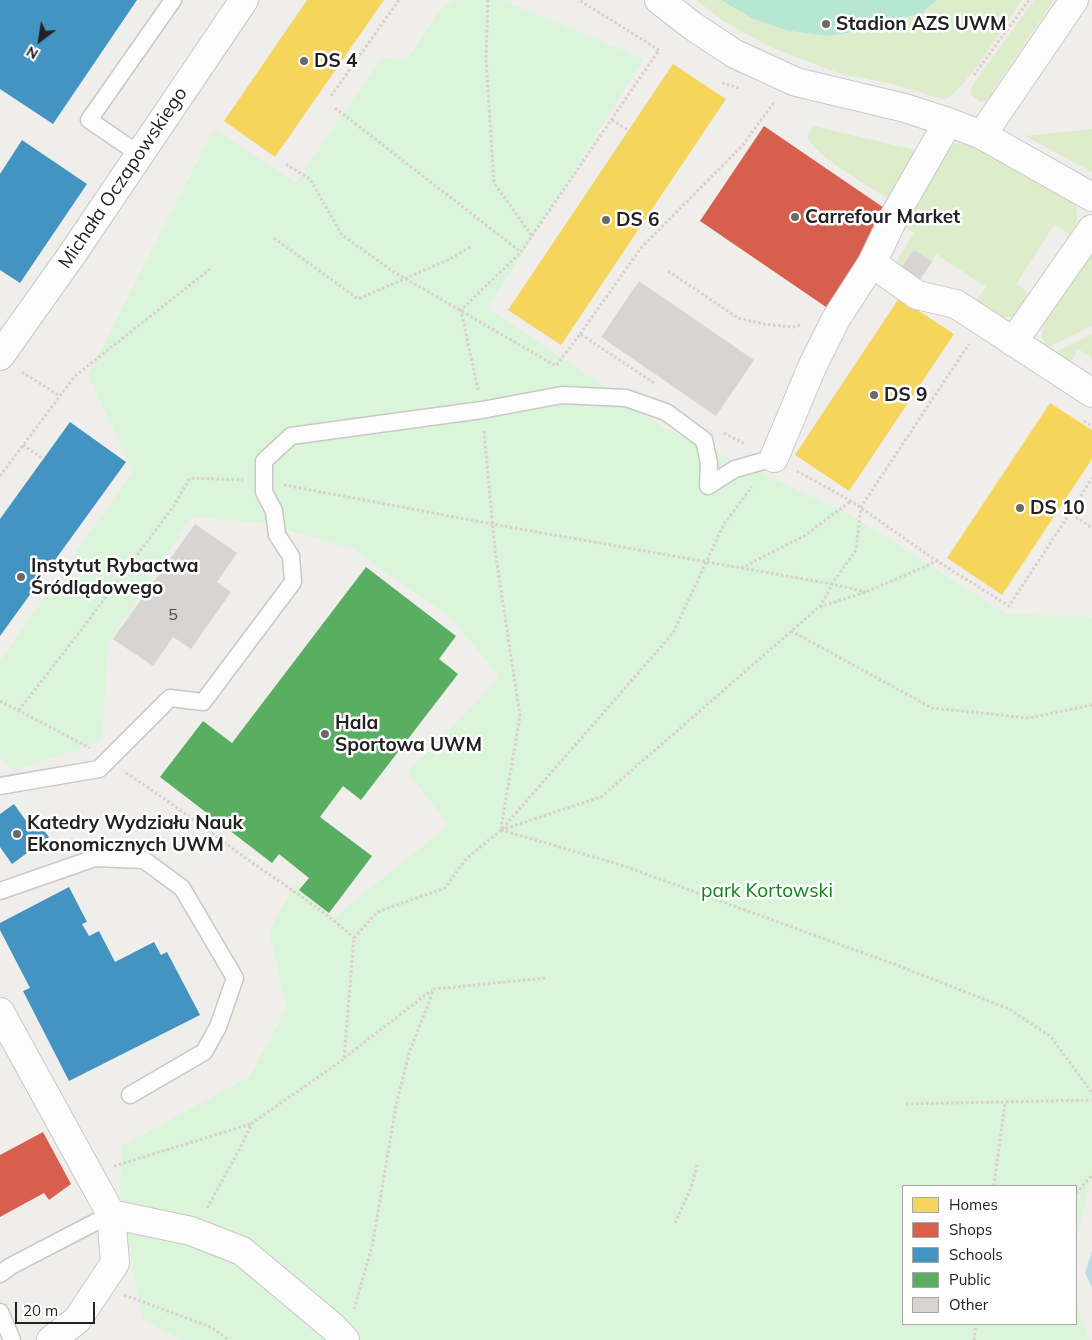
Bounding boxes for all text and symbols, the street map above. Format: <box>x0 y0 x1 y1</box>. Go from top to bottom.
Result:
place label: Stadion AZS UWM <box>836 13 1007 35</box>
north arrow <box>15 15 65 65</box>
marker: Stadion AZS UWM <box>820 18 832 30</box>
text: N <box>23 42 41 63</box>
place label: DS 4 <box>314 50 357 72</box>
marker: DS 4 <box>298 55 310 67</box>
street label: Michała Oczapowskiego <box>54 83 192 273</box>
place label: Carrefour Market <box>805 206 960 228</box>
place label: DS 6 <box>616 209 659 231</box>
marker: Carrefour Market <box>789 211 801 223</box>
marker: DS 6 <box>600 214 612 226</box>
place label: DS 9 <box>884 384 927 406</box>
marker: DS 9 <box>868 389 880 401</box>
place label: DS 10 <box>1030 497 1085 519</box>
marker: DS 10 <box>1014 502 1026 514</box>
place label: Instytut Rybactwa Śródlądowego <box>31 555 199 599</box>
marker: Instytut Rybactwa Śródlądowego <box>15 571 27 583</box>
house number: 5 <box>168 605 178 625</box>
place label: Hala Sportowa UWM <box>335 712 482 756</box>
marker: Hala Sportowa UWM <box>319 728 331 740</box>
place label: Katedry Wydziału Nauk Ekonomicznych UWM <box>27 812 243 856</box>
marker: Katedry Wydziału Nauk Ekonomicznych UWM <box>11 828 23 840</box>
park label: park Kortowski <box>701 880 833 902</box>
legend <box>902 1185 1077 1325</box>
text: Homes <box>949 1195 998 1214</box>
text: Shops <box>949 1220 992 1239</box>
text: Schools <box>949 1245 1003 1264</box>
text: Public <box>949 1270 991 1289</box>
scale bar <box>18 1292 98 1324</box>
text: Other <box>949 1295 988 1314</box>
text: 20 m <box>23 1301 58 1320</box>

